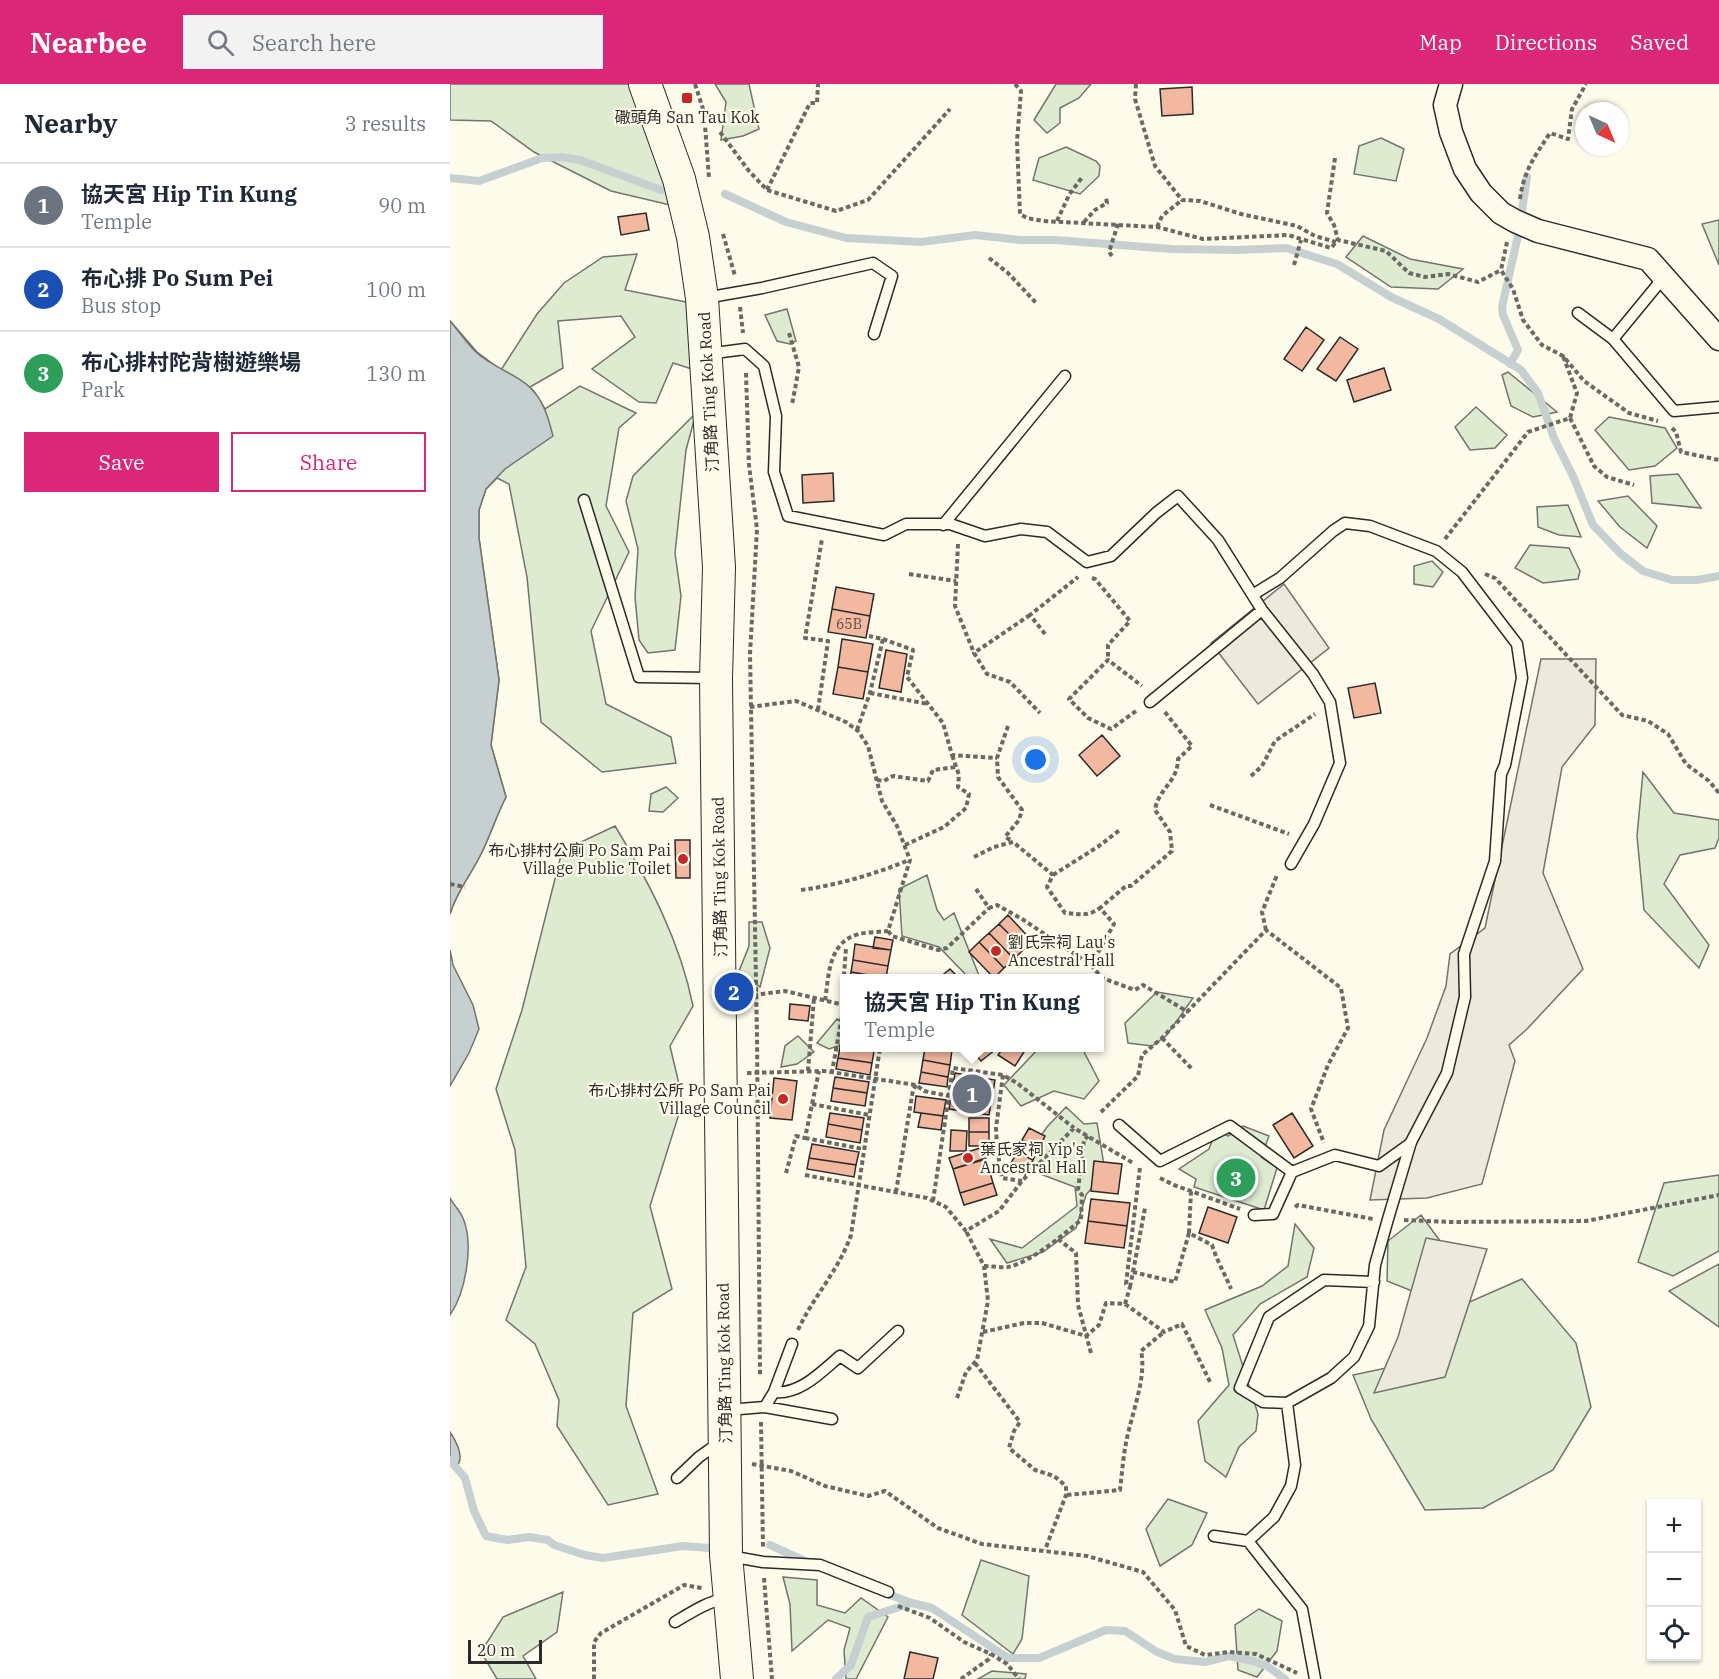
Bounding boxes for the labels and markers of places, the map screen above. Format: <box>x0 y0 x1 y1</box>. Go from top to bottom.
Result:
marker: 䃟頭角 San Tau Kok <box>680 91 694 105</box>
place label: 䃟頭角 San Tau Kok <box>614 107 760 127</box>
place label: 布心排村公廁 Po Sam Pai Village Public Toilet <box>488 840 671 878</box>
marker: 布心排村公廁 Po Sam Pai Village Public Toilet <box>676 852 690 866</box>
place label: 劉氏宗祠 Lau's Ancestral Hall <box>1008 932 1115 970</box>
marker: 劉氏宗祠 Lau's Ancestral Hall <box>989 944 1003 958</box>
pin: 2 <box>714 970 754 1014</box>
pin: 1 <box>952 1072 992 1116</box>
place label: 布心排村公所 Po Sam Pai Village Council <box>588 1080 771 1118</box>
marker: 布心排村公所 Po Sam Pai Village Council <box>776 1092 790 1106</box>
place label: 葉氏家祠 Yip's Ancestral Hall <box>980 1139 1087 1177</box>
marker: 葉氏家祠 Yip's Ancestral Hall <box>961 1151 975 1165</box>
pin: 3 <box>1216 1156 1256 1200</box>

